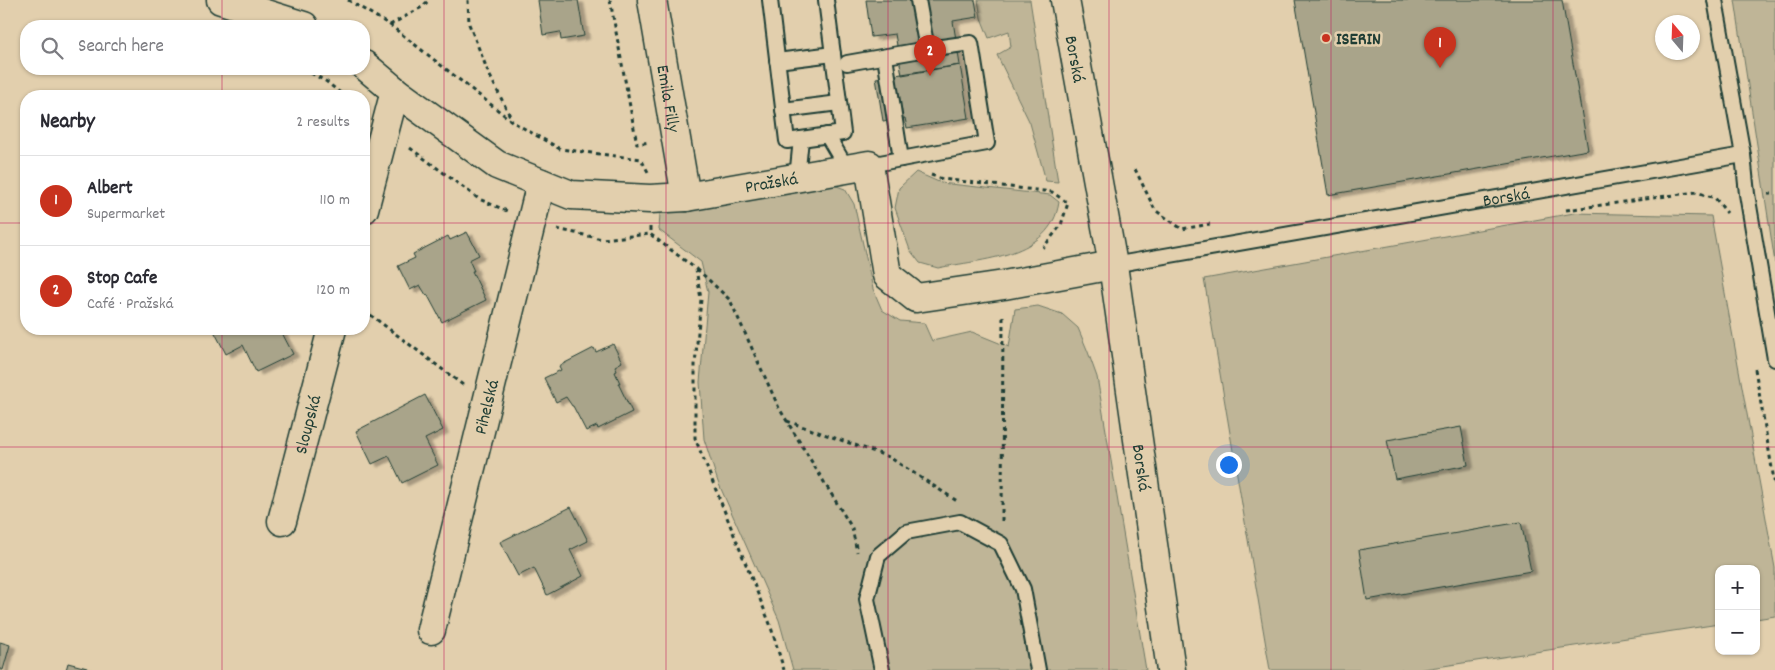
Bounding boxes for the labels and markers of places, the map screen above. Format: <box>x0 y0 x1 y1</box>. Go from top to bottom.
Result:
pin: 1 <box>1424 27 1456 68</box>
place label: ISERIN <box>1336 28 1381 53</box>
marker: ISERIN <box>1320 32 1332 44</box>
pin: 2 <box>914 35 946 76</box>

